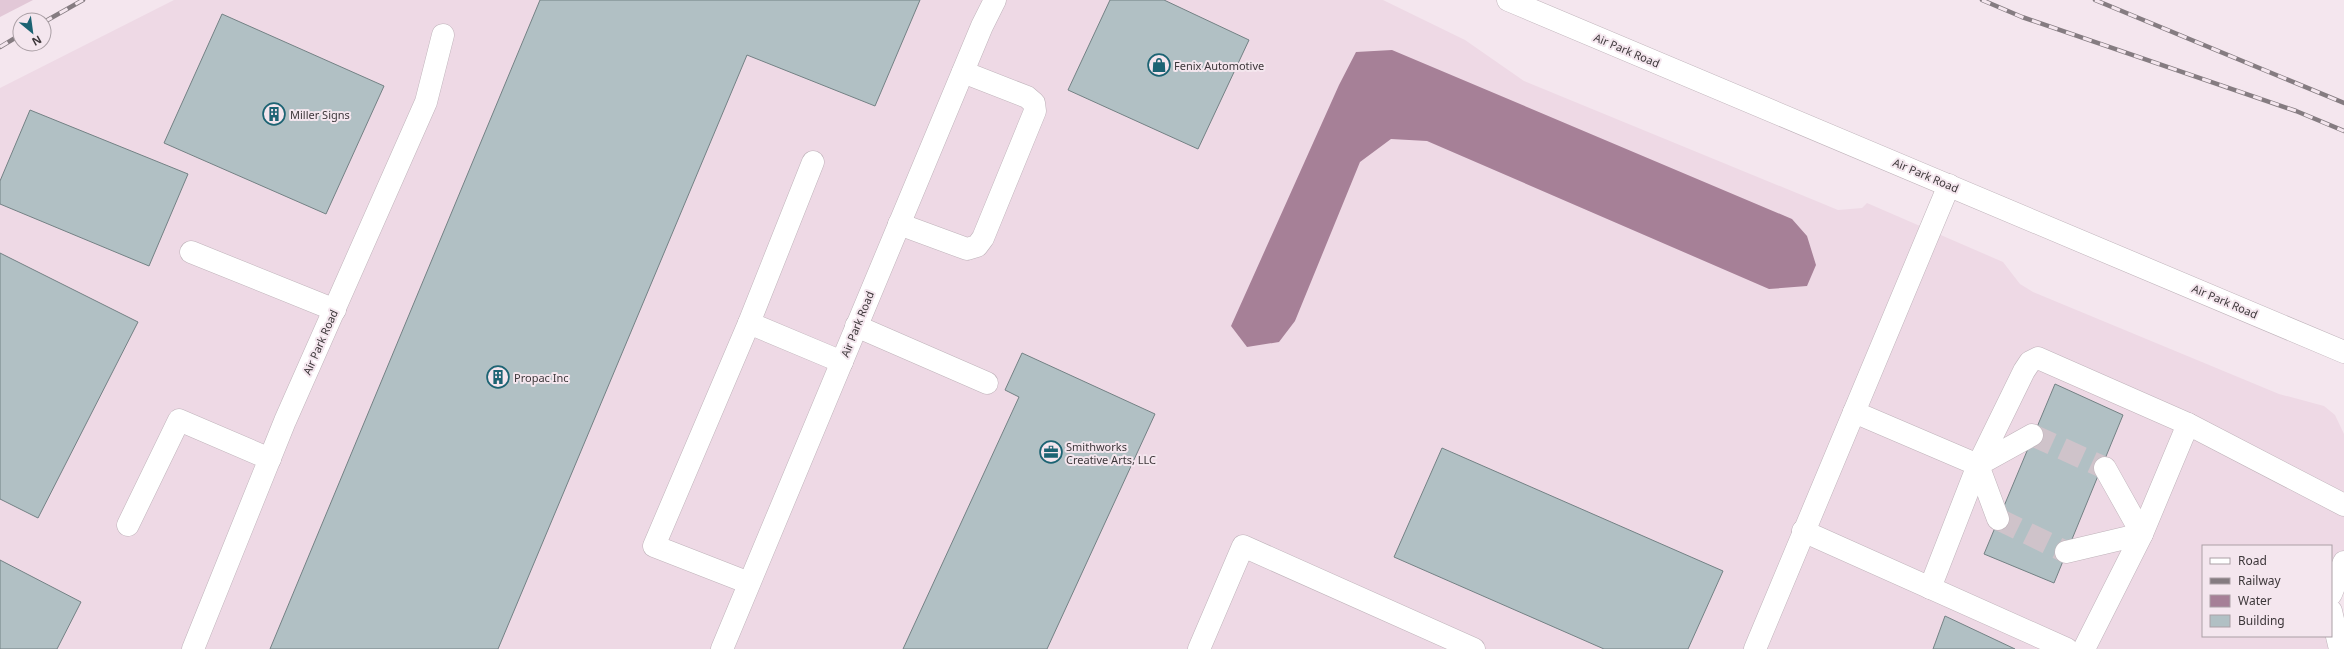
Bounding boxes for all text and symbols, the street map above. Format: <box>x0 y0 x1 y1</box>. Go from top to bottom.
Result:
north arrow <box>12 12 52 52</box>
street label: Air Park Road <box>1592 29 1662 71</box>
text: N <box>30 32 45 50</box>
shop icon: Fenix Automotive <box>1146 52 1172 78</box>
place label: Fenix Automotive <box>1174 58 1264 73</box>
building icon: Miller Signs <box>261 101 287 127</box>
place label: Miller Signs <box>290 107 350 122</box>
street label: Air Park Road <box>1891 154 1961 196</box>
street label: Air Park Road <box>2190 280 2260 322</box>
street label: Air Park Road <box>837 289 877 359</box>
street label: Air Park Road <box>299 307 341 377</box>
building icon: Propac Inc <box>485 364 511 390</box>
place label: Propac Inc <box>514 370 569 385</box>
office icon: Smithworks Creative Arts, LLC <box>1038 439 1064 465</box>
place label: Smithworks Creative Arts, LLC <box>1066 439 1156 467</box>
legend <box>2202 545 2332 637</box>
text: Road <box>2238 552 2267 569</box>
text: Railway <box>2238 572 2282 589</box>
text: Water <box>2238 592 2272 609</box>
text: Building <box>2238 612 2285 629</box>

